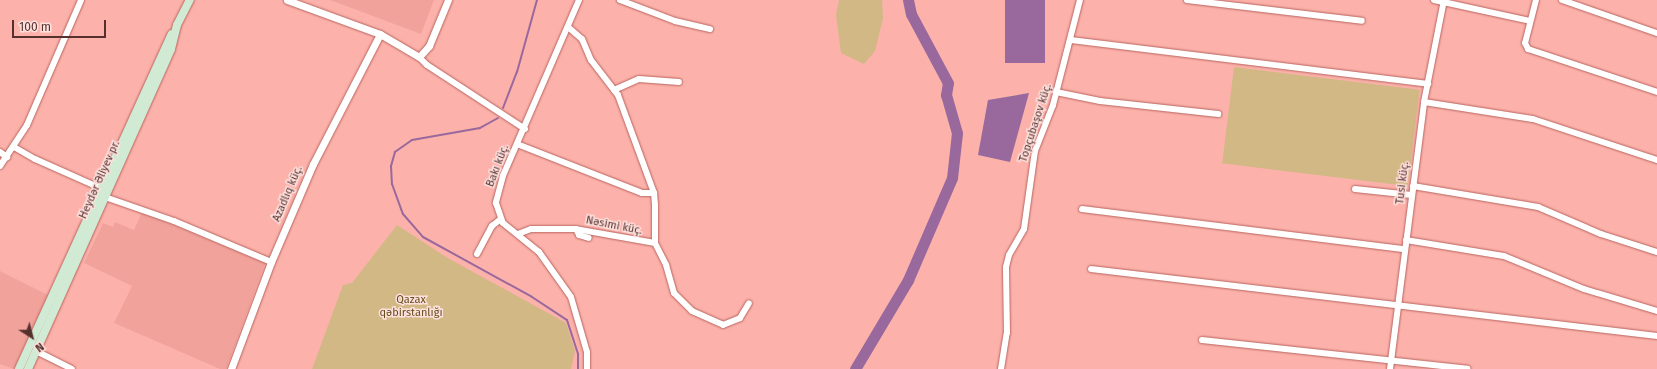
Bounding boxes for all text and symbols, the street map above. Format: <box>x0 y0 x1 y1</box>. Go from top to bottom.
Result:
scale bar <box>14 12 108 38</box>
text: 100 m <box>19 20 51 34</box>
street label: Topçubaşov küç. <box>1017 82 1055 164</box>
street label: Heydər Əliyev pr. <box>77 139 123 221</box>
street label: Bakı küç. <box>484 143 512 189</box>
street label: Tusi küç. <box>1394 161 1412 205</box>
street label: Azadlıq küç. <box>270 164 306 224</box>
street label: Nəsimi küç. <box>585 214 643 238</box>
park label: Qazax qəbirstanlığı <box>380 294 442 320</box>
north arrow <box>12 317 52 357</box>
text: N <box>33 340 46 355</box>

